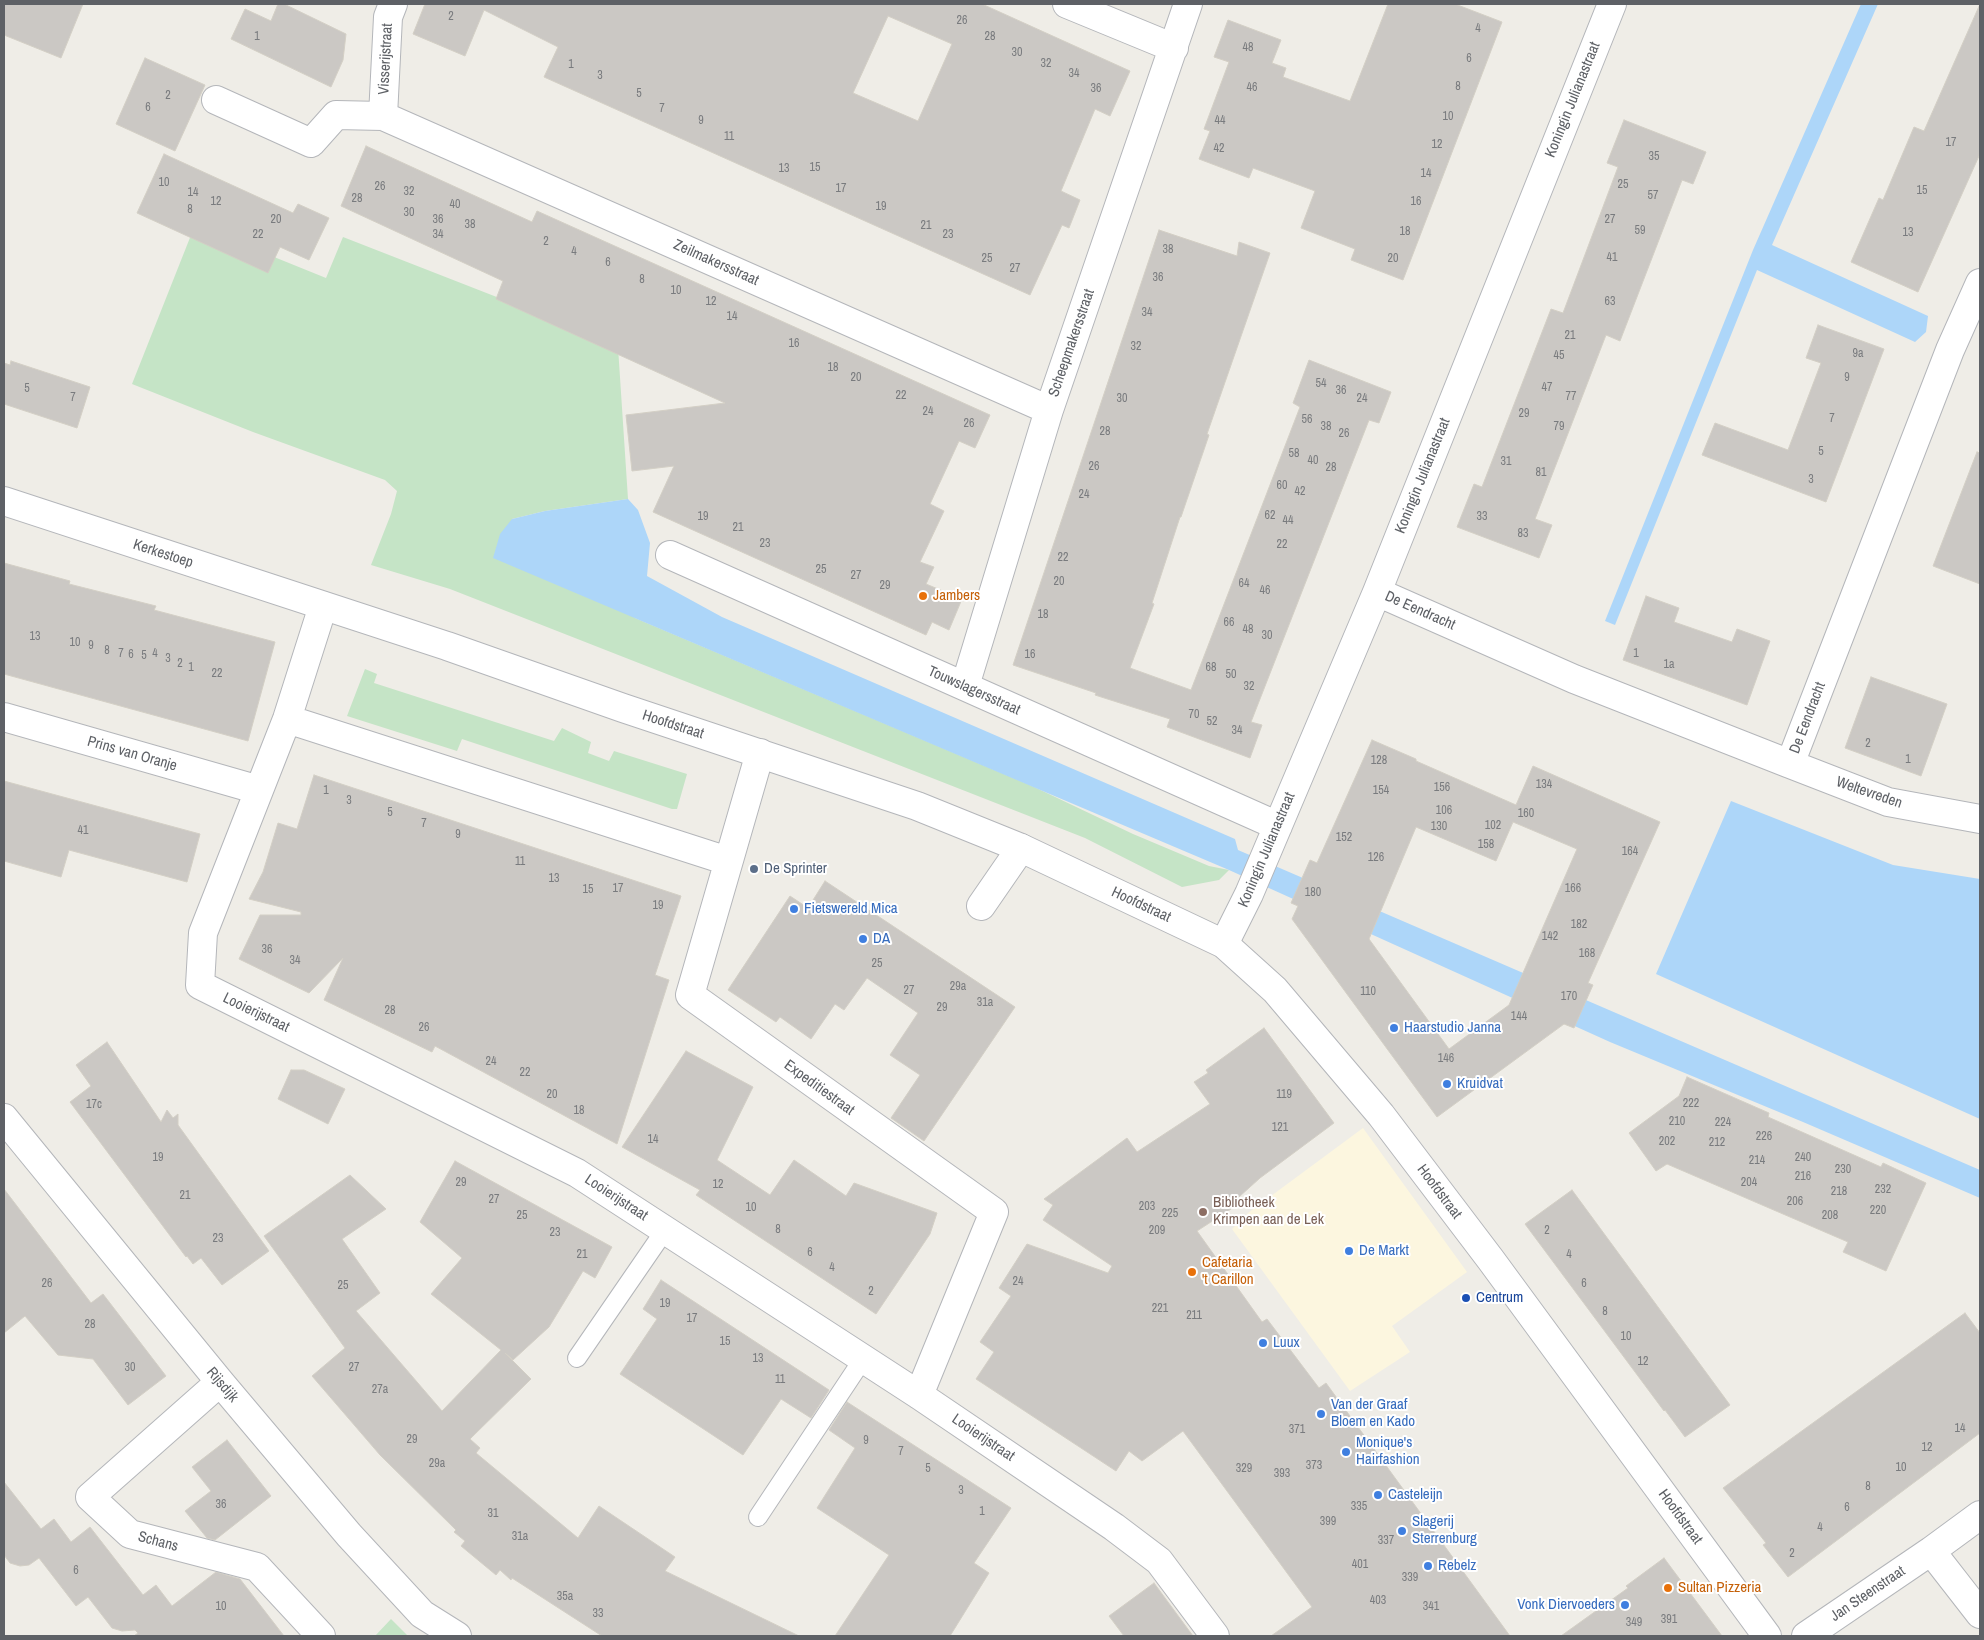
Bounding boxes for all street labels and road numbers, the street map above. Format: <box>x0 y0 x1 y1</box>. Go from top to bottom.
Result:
street label: Visserijstraat <box>375 23 397 95</box>
street label: Koningin Julianastraat <box>1542 40 1604 160</box>
street label: Zeilmakersstraat <box>671 236 761 290</box>
street label: Scheepmakersstraat <box>1045 287 1099 399</box>
street label: Koningin Julianastraat <box>1392 416 1454 536</box>
street label: Kerkestoep <box>131 536 195 572</box>
street label: De Eendracht <box>1382 587 1458 635</box>
street label: Touwslagersstraat <box>925 663 1023 719</box>
street label: De Eendracht <box>1786 680 1830 756</box>
street label: Hoofdstraat <box>640 707 706 743</box>
street label: Prins van Oranje <box>85 733 179 775</box>
street label: Weltevreden <box>1834 773 1904 813</box>
street label: Koningin Julianastraat <box>1235 790 1299 910</box>
street label: Hoofdstraat <box>1108 883 1174 927</box>
street label: Looierijstraat <box>220 989 292 1037</box>
street label: Expeditiestraat <box>780 1056 858 1120</box>
street label: Hoofdstraat <box>1413 1161 1465 1223</box>
street label: Looierijstraat <box>581 1171 651 1225</box>
street label: Rijsdijk <box>202 1364 242 1406</box>
street label: Looierijstraat <box>948 1410 1018 1466</box>
street label: Hoofdstraat <box>1654 1486 1706 1548</box>
street label: Schans <box>136 1528 180 1556</box>
street label: Jan Steenstraat <box>1827 1562 1909 1626</box>

